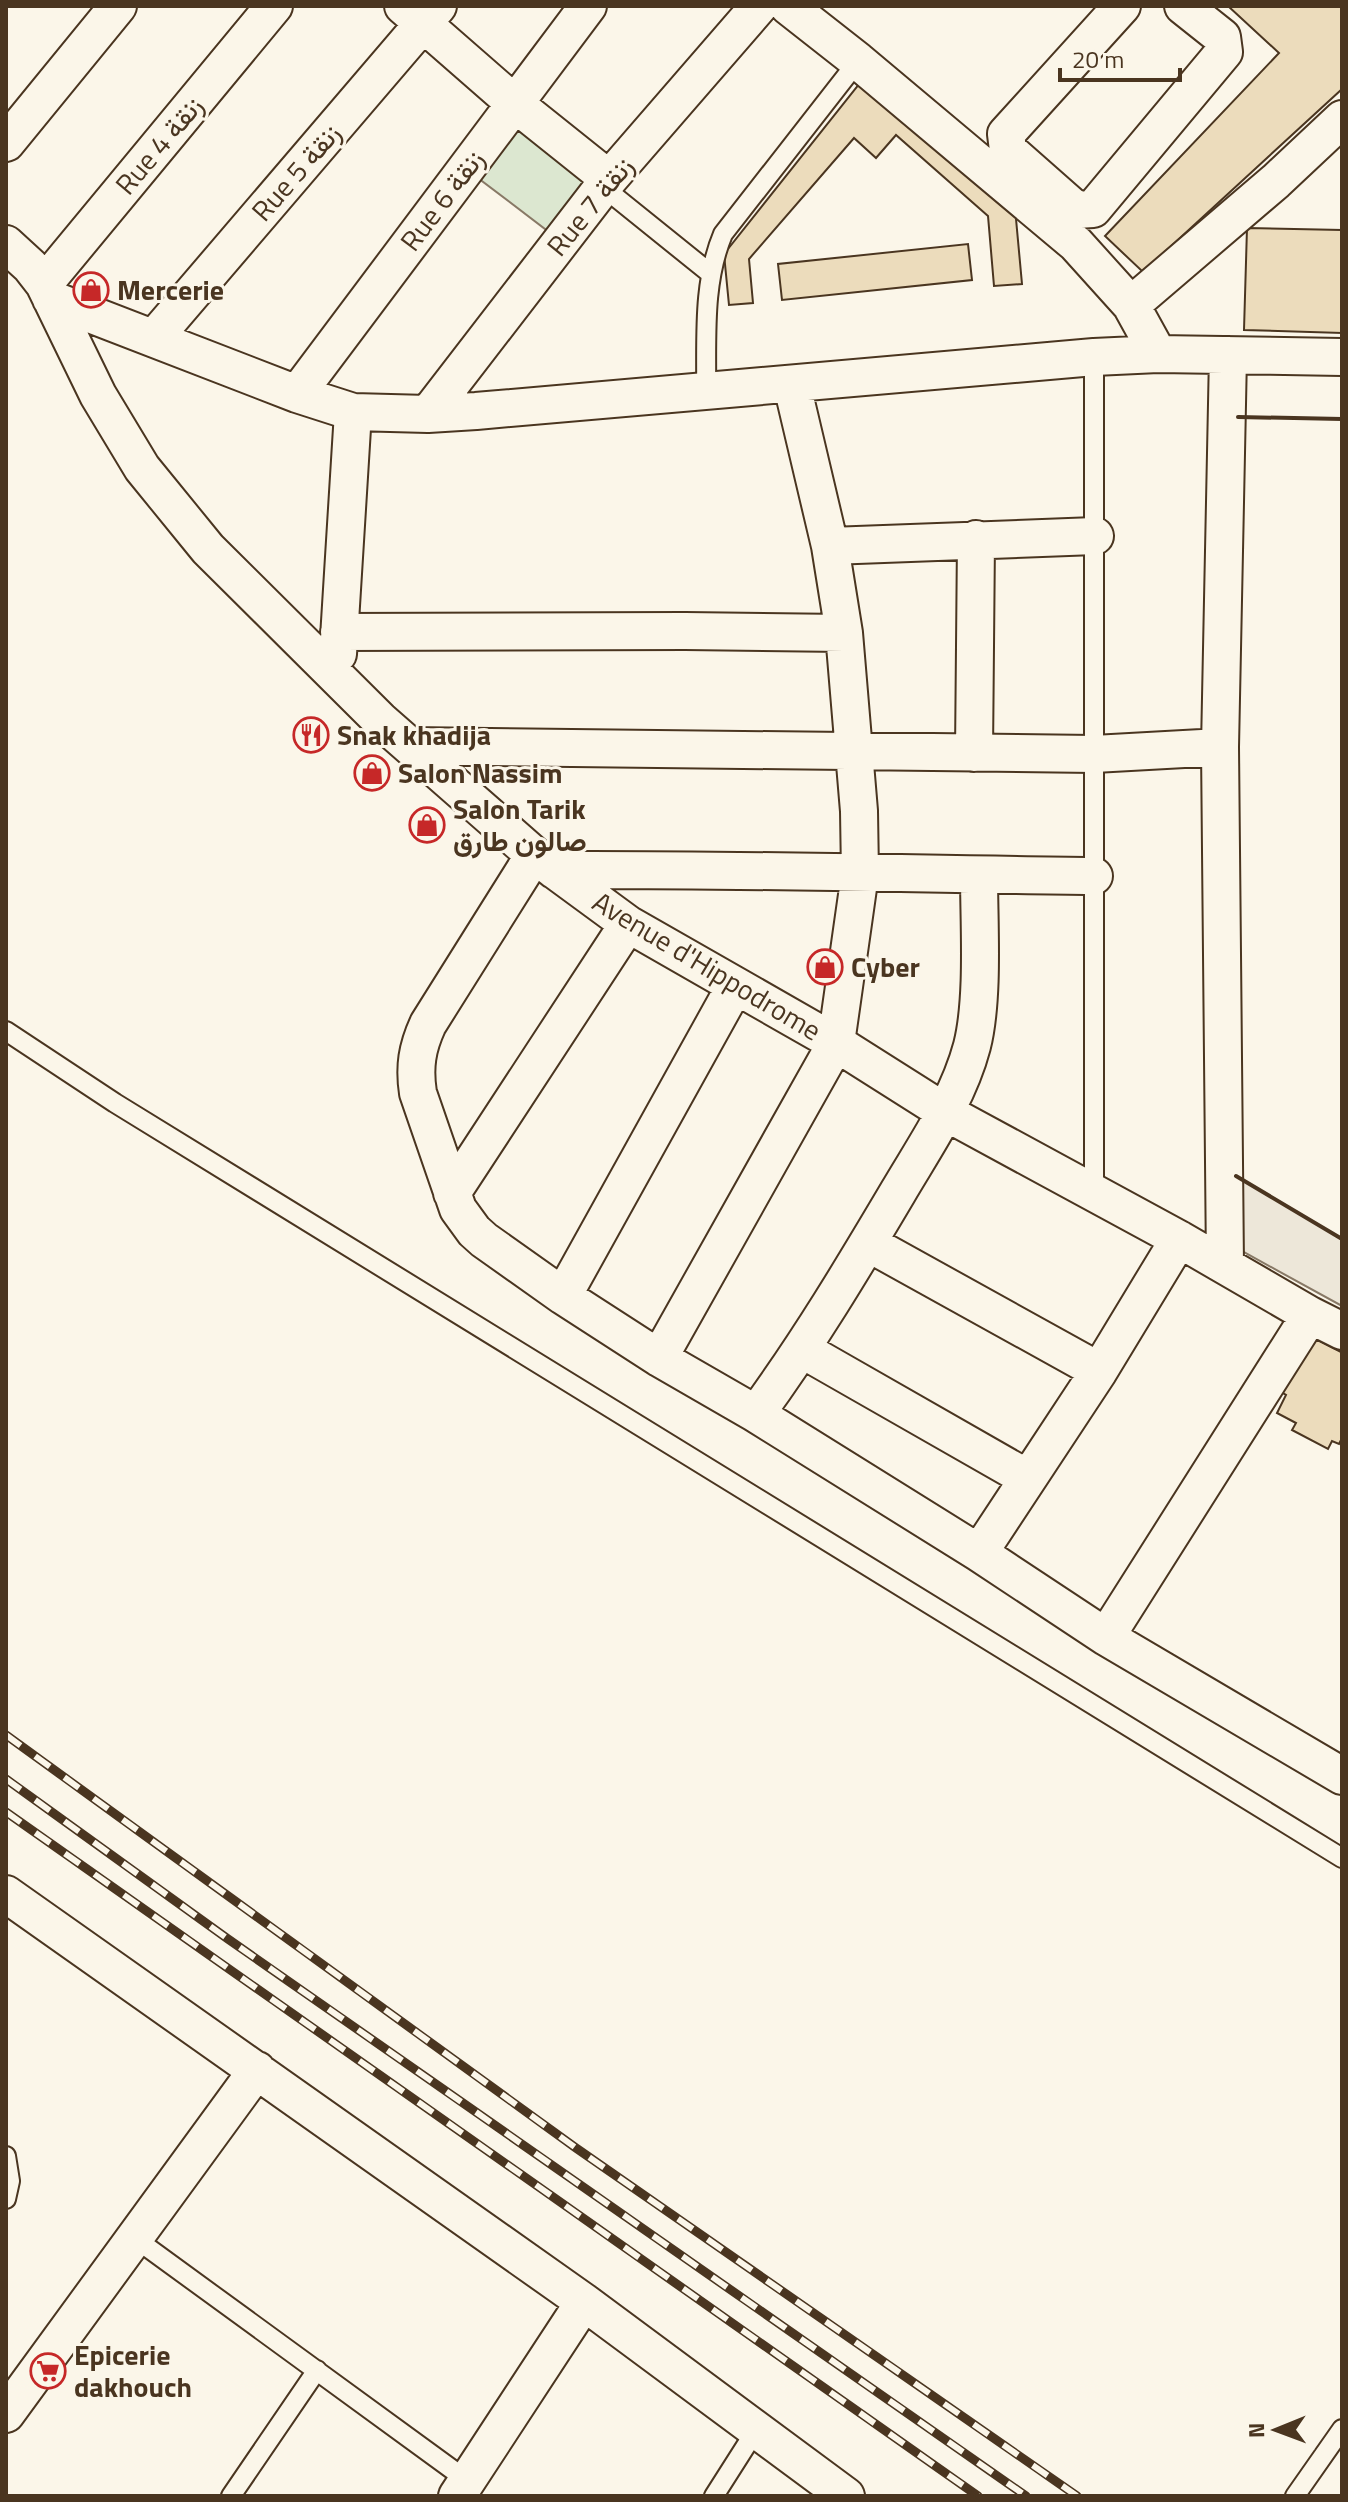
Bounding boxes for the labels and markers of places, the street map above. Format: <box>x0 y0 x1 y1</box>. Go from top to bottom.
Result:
place label: Mercerie <box>117 268 224 311</box>
shop icon: Mercerie <box>72 271 110 309</box>
place label: Snak khadija <box>337 713 491 756</box>
restaurant icon: Snak khadija <box>292 716 330 754</box>
place label: Salon Nassim <box>398 751 563 794</box>
shop icon: Salon Nassim <box>353 754 391 792</box>
place label: Salon Tarik صالون طارق <box>453 787 587 862</box>
shop icon: Salon Tarik صالون طارق <box>408 806 446 844</box>
place label: Cyber <box>851 945 920 988</box>
shop icon: Cyber <box>806 948 844 986</box>
place label: Epicerie dakhouch <box>74 2333 192 2408</box>
supermarket icon: Epicerie dakhouch <box>29 2352 67 2390</box>

